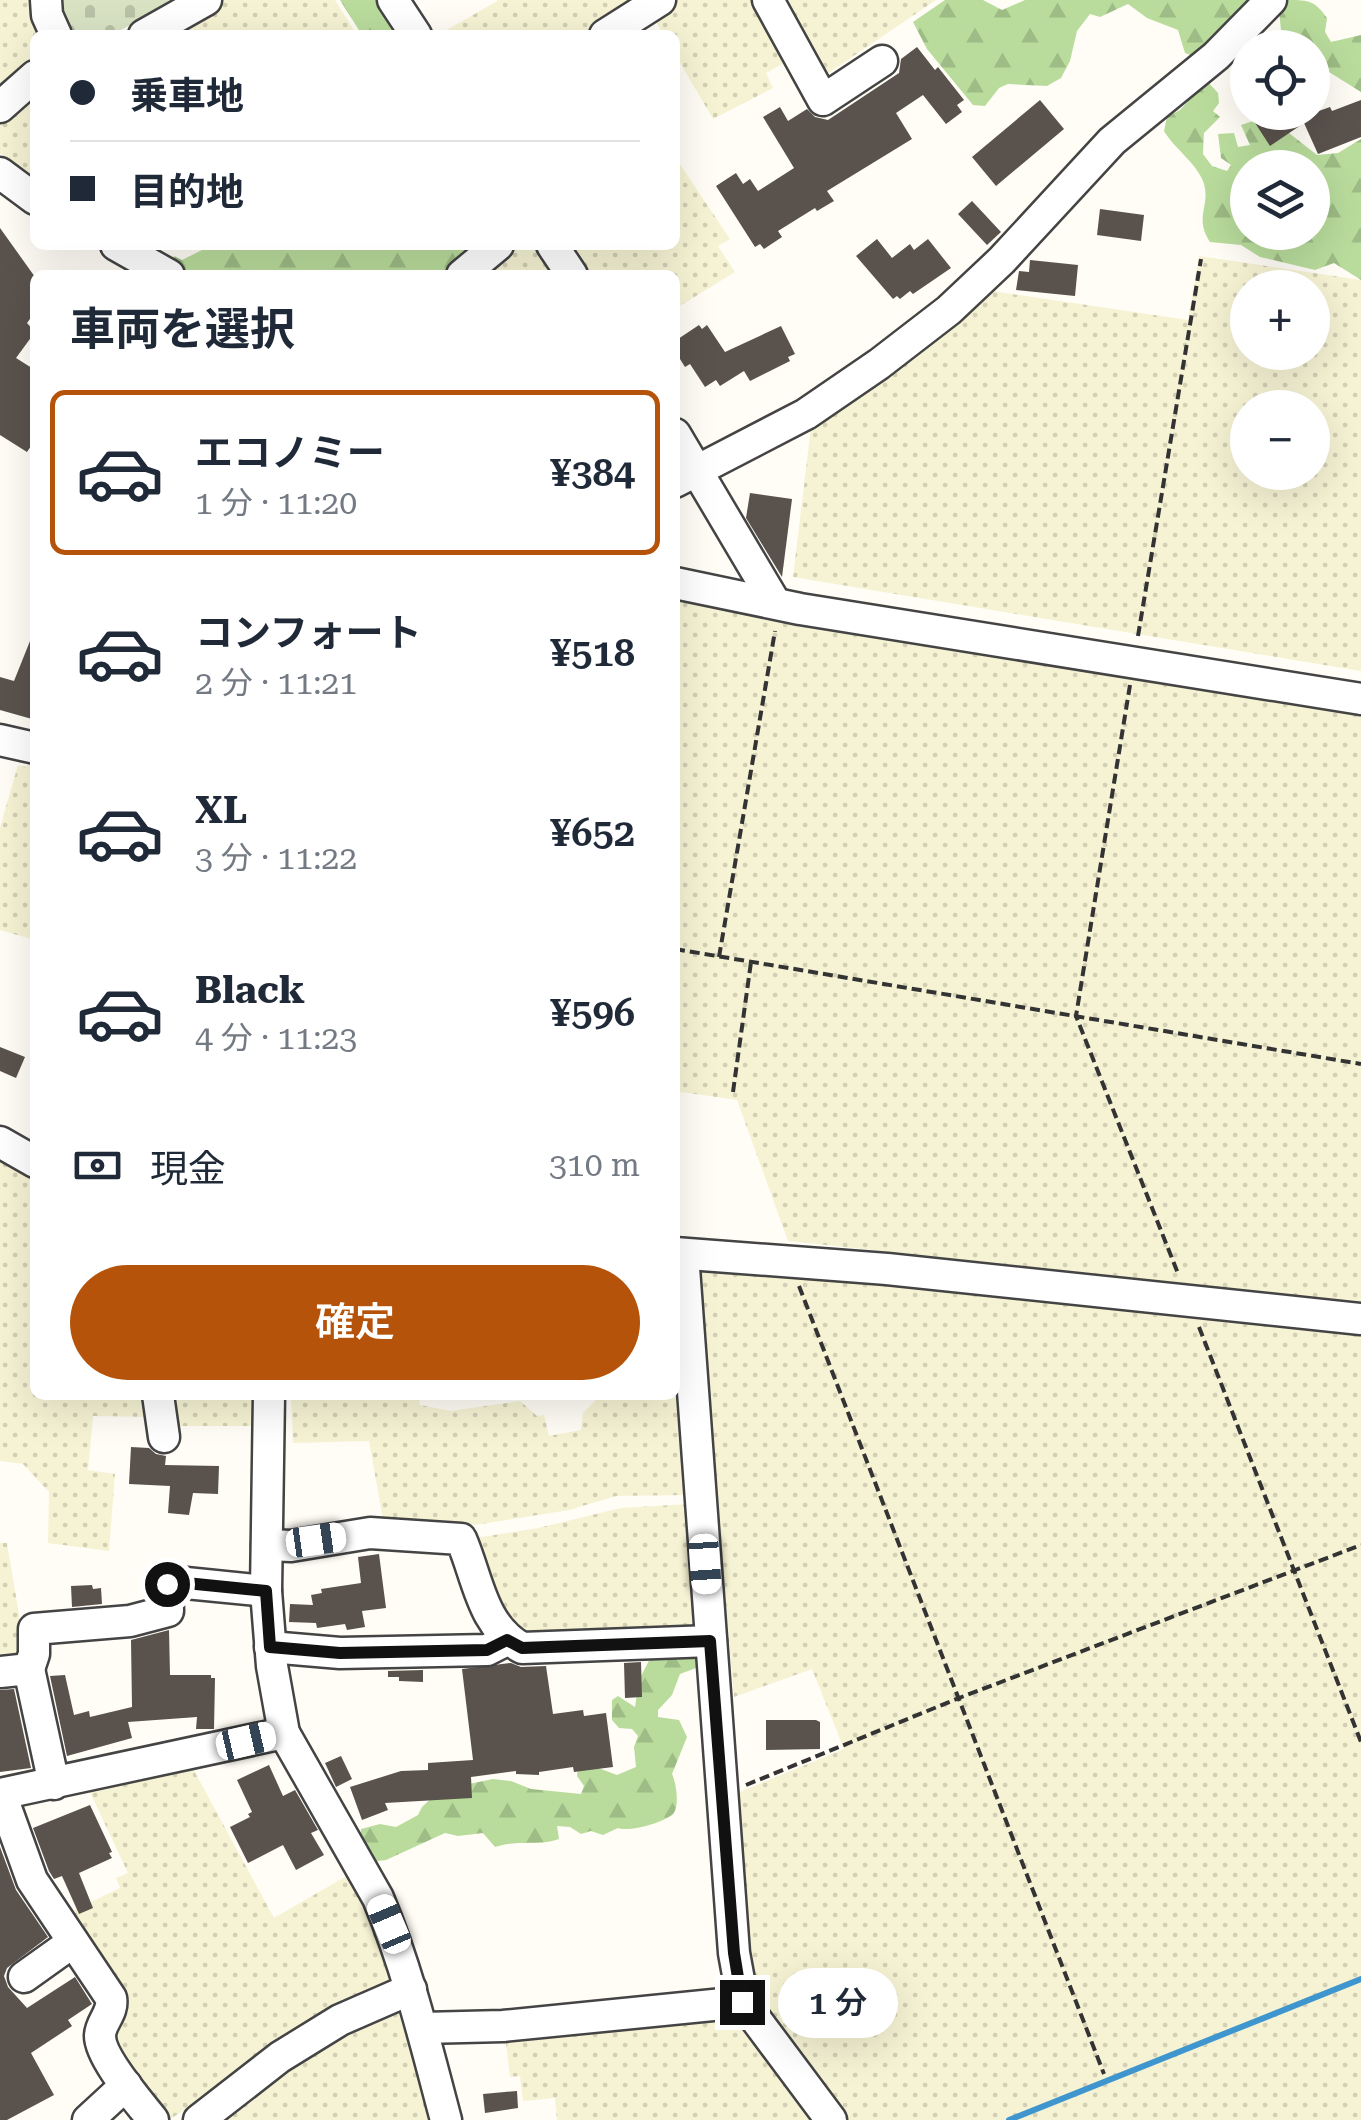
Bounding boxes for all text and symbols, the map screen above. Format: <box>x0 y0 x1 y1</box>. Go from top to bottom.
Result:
map controls <box>1230 30 1330 490</box>
button: locate <box>1230 30 1330 130</box>
text: 乗車地 <box>130 74 244 118</box>
button: layers <box>1230 150 1330 250</box>
text: 目的地 <box>130 170 244 214</box>
button: + <box>1230 270 1330 370</box>
text: 車両を選択 <box>70 303 295 356</box>
button: − <box>1230 390 1330 490</box>
icon: car <box>75 428 165 518</box>
text: エコノミー <box>195 431 385 475</box>
text: ¥384 <box>550 451 635 495</box>
text: 1 分 · 11:20 <box>195 484 357 522</box>
icon: car <box>75 608 165 698</box>
text: コンフォート <box>195 611 422 655</box>
text: ¥518 <box>550 631 635 675</box>
text: 2 分 · 11:21 <box>195 664 357 702</box>
icon: car <box>75 788 165 878</box>
text: XL <box>195 788 247 832</box>
text: ¥652 <box>550 811 635 855</box>
text: 3 分 · 11:22 <box>195 839 357 877</box>
icon: car <box>75 968 165 1058</box>
text: Black <box>195 968 305 1012</box>
text: ¥596 <box>550 991 635 1035</box>
text: 4 分 · 11:23 <box>195 1019 357 1057</box>
icon: cash <box>70 1138 125 1193</box>
text: 310 m <box>549 1146 640 1184</box>
text: 現金 <box>150 1147 226 1191</box>
button: 確定 <box>70 1265 640 1380</box>
car <box>284 1521 348 1559</box>
car <box>688 1533 722 1595</box>
route start <box>145 1562 190 1607</box>
car <box>213 1720 279 1762</box>
car <box>363 1891 415 1957</box>
callout: 1 分 <box>777 1967 897 2037</box>
route end <box>720 1980 765 2025</box>
text: 1 分 <box>809 1984 867 2022</box>

